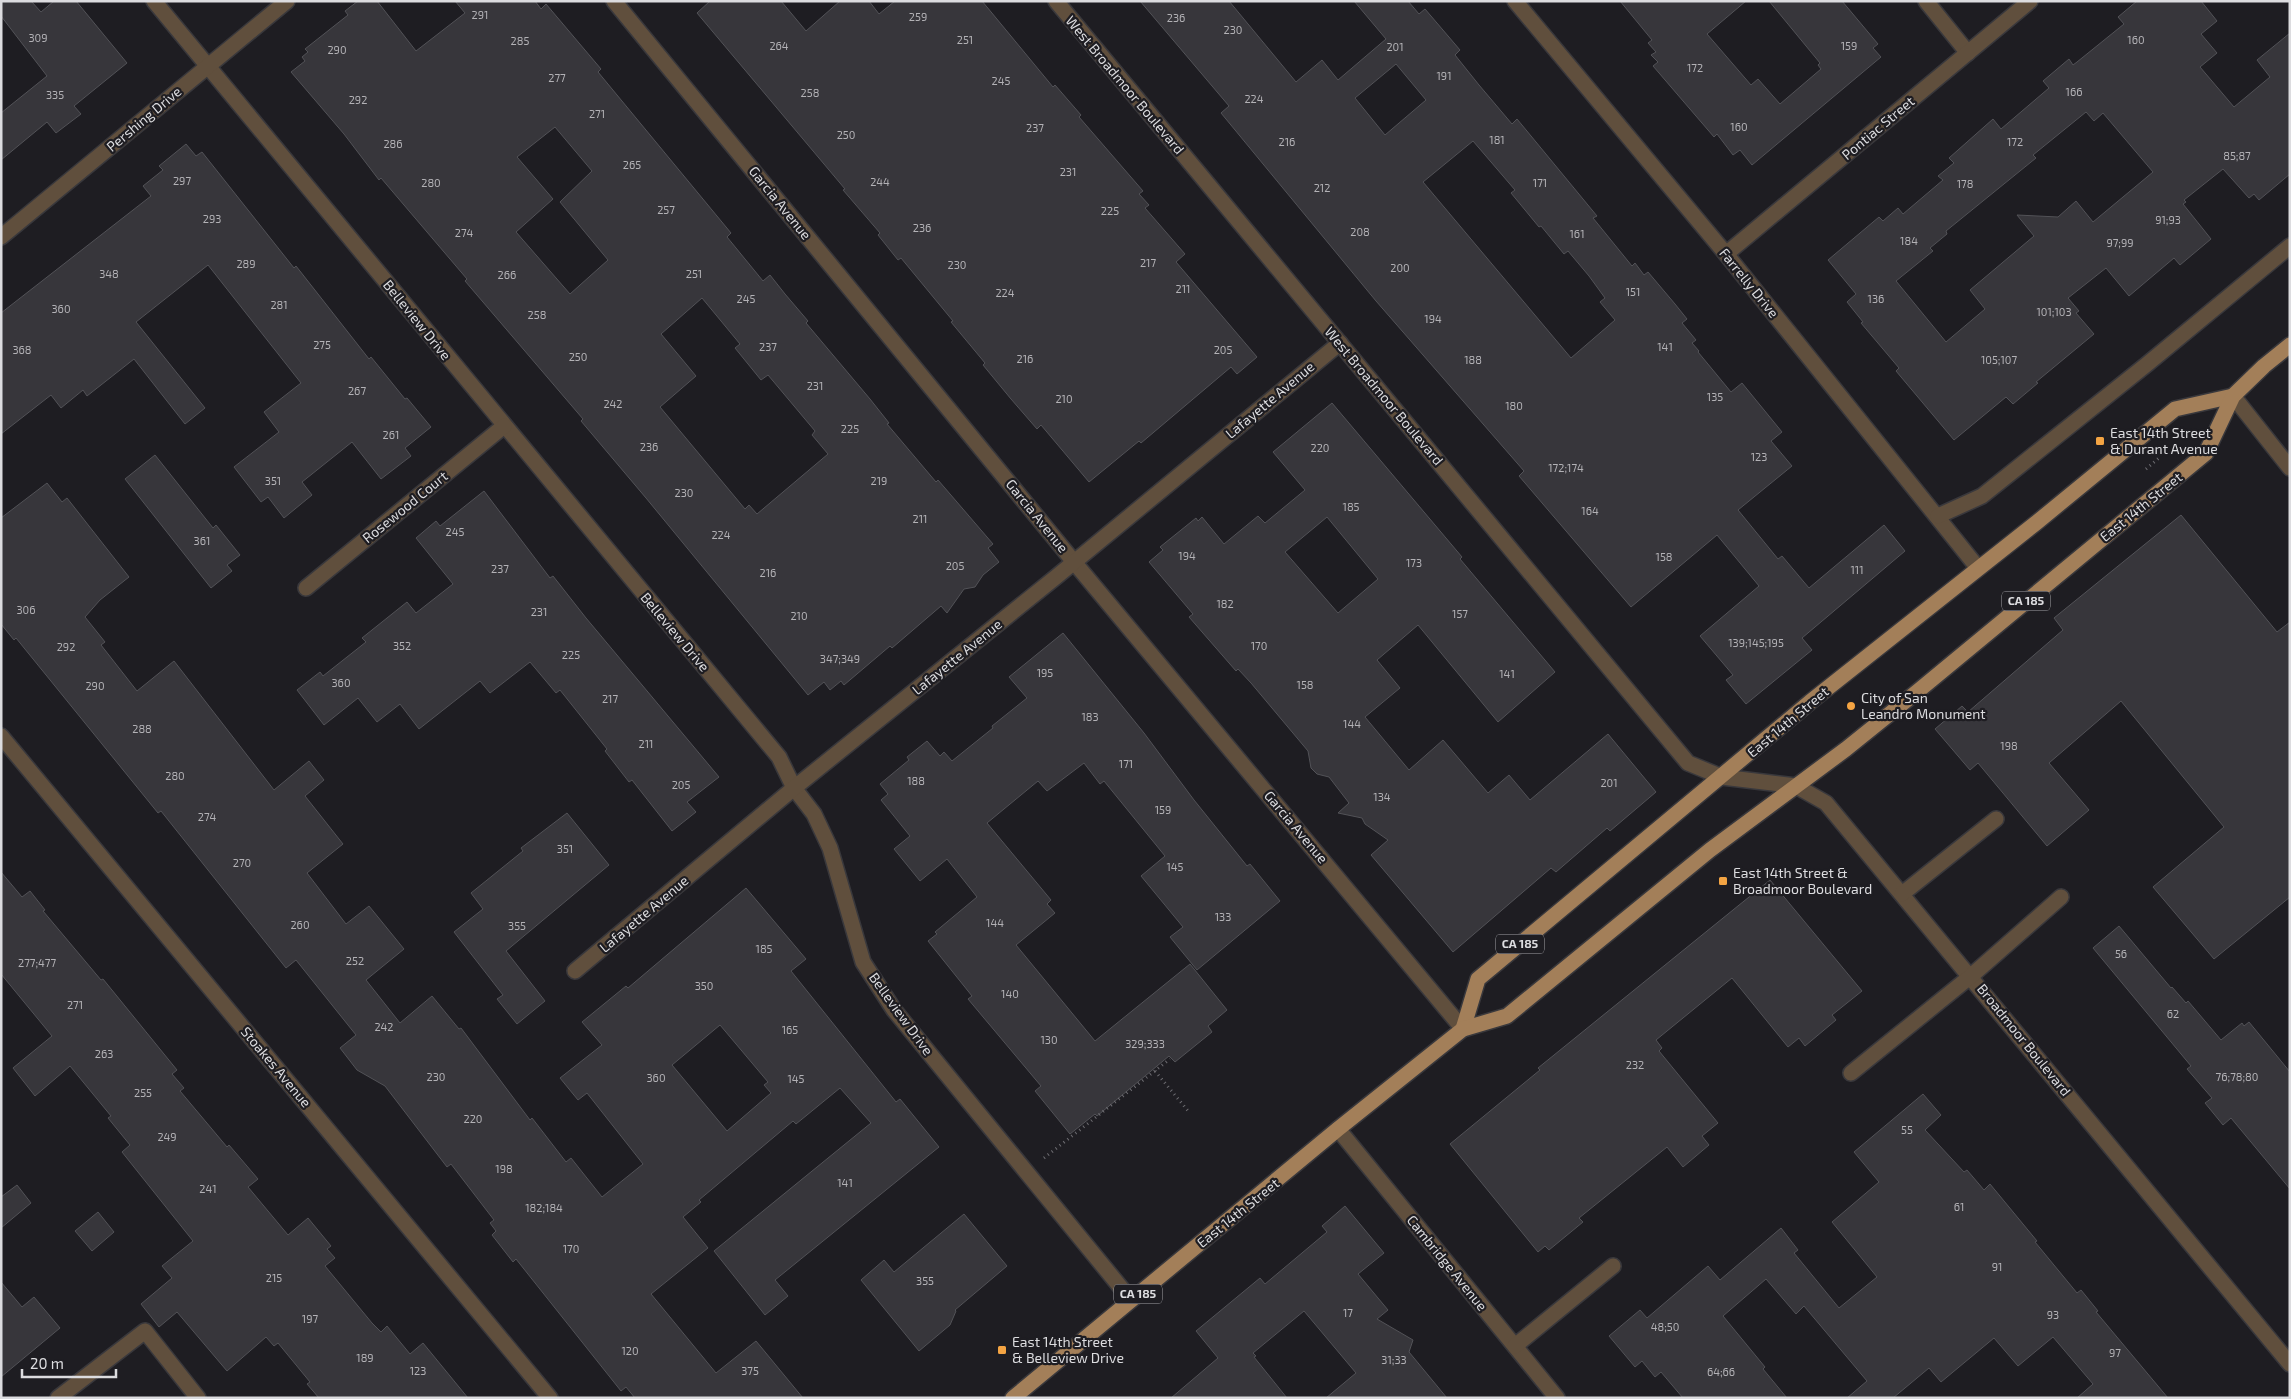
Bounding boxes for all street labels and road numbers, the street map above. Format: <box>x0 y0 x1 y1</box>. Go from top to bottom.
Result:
street label: West Broadmoor Boulevard <box>1063 12 1188 157</box>
street label: Pershing Drive <box>103 82 185 155</box>
street label: Pontiac Street <box>1838 92 1917 163</box>
street label: Garcia Avenue <box>746 163 815 243</box>
street label: Farrelly Drive <box>1716 244 1783 321</box>
street label: Belleview Drive <box>380 276 455 363</box>
street label: West Broadmoor Boulevard <box>1322 323 1447 468</box>
street label: Lafayette Avenue <box>1222 358 1318 442</box>
street label: Rosewood Court <box>359 467 451 546</box>
street label: East 14th Street <box>2096 468 2185 545</box>
street label: Garcia Avenue <box>1003 476 1072 556</box>
street label: Belleview Drive <box>637 589 713 675</box>
road number: CA 185 <box>2002 592 2050 610</box>
street label: Lafayette Avenue <box>908 615 1005 698</box>
street label: East 14th Street <box>1744 683 1832 761</box>
street label: Garcia Avenue <box>1261 787 1332 866</box>
street label: Lafayette Avenue <box>596 872 692 956</box>
road number: CA 185 <box>1496 934 1544 954</box>
street label: Belleview Drive <box>866 969 937 1058</box>
street label: Broadmoor Boulevard <box>1974 980 2075 1099</box>
street label: Stoakes Avenue <box>238 1023 315 1110</box>
street label: East 14th Street <box>1193 1174 1282 1251</box>
street label: Cambridge Avenue <box>1404 1211 1491 1314</box>
road number: CA 185 <box>1114 1285 1162 1304</box>

